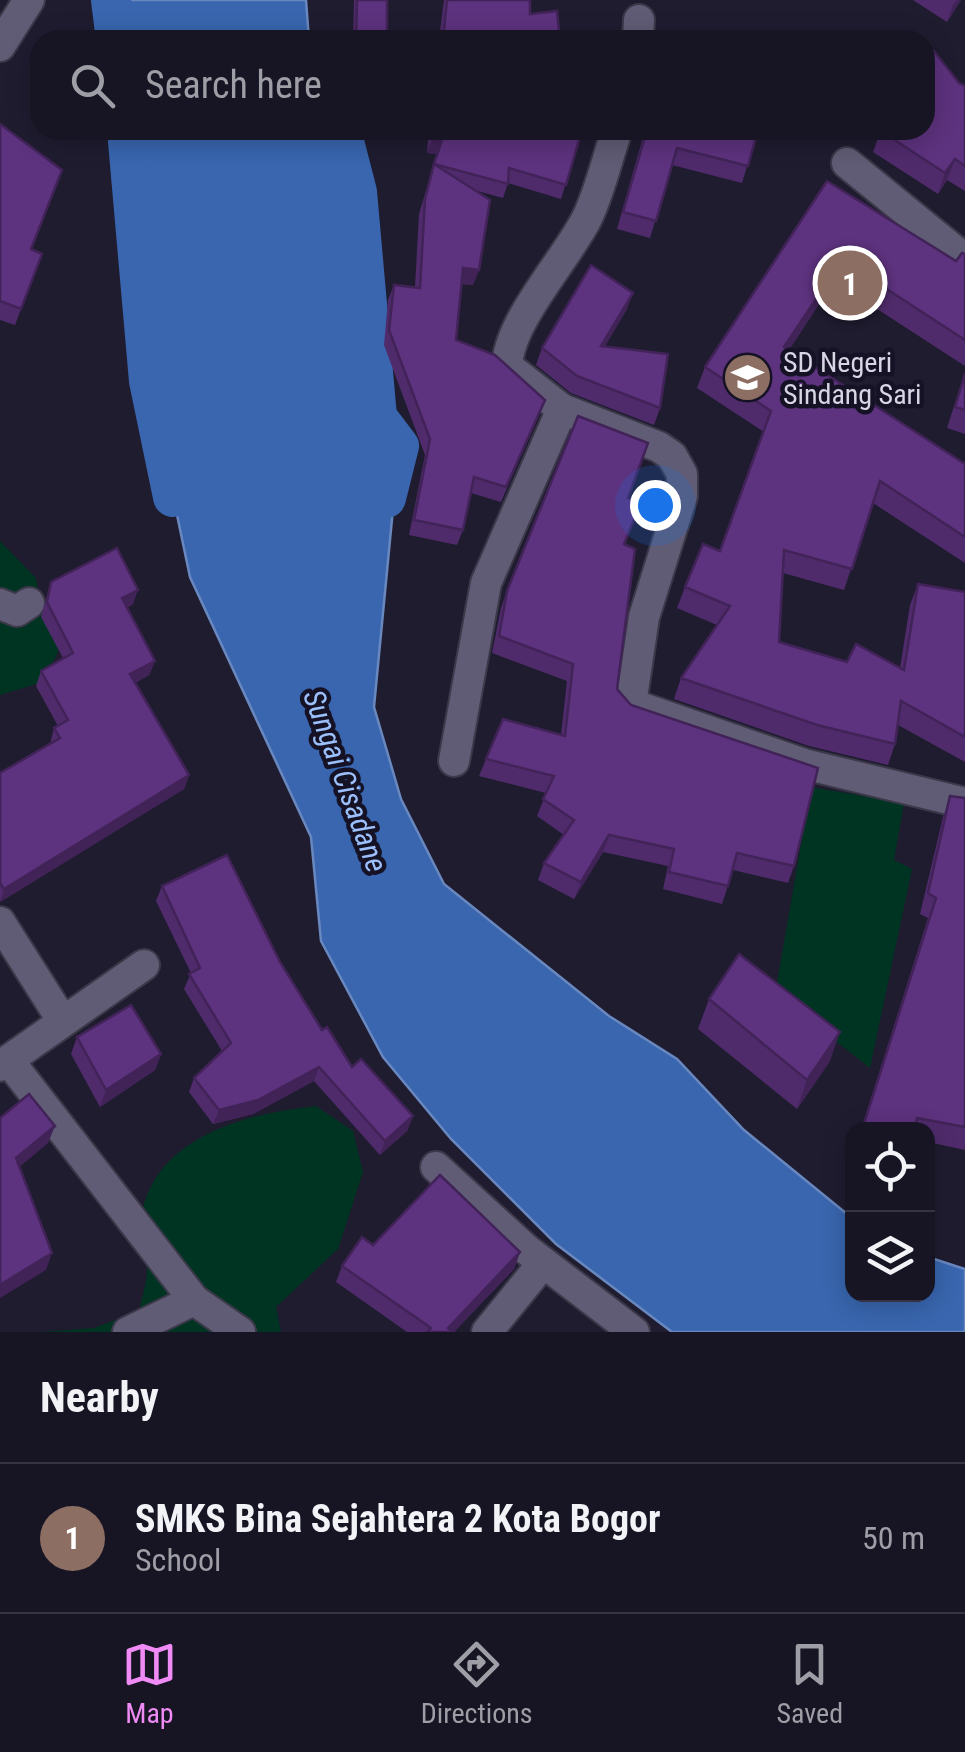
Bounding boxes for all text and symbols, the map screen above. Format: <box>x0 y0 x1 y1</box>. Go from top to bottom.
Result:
search box <box>30 30 935 140</box>
icon: search <box>65 58 120 113</box>
text: Search here <box>145 63 322 107</box>
pin: 1 <box>818 246 882 320</box>
place label: SD Negeri Sindang Sari <box>783 346 922 411</box>
school or university icon: SD Negeri Sindang Sari <box>722 352 774 404</box>
your location <box>630 480 681 531</box>
water label: Sungai Cisadane <box>296 685 395 877</box>
map controls <box>845 1122 935 1302</box>
button: locate <box>845 1122 935 1212</box>
button: layers <box>845 1212 935 1302</box>
text: Nearby <box>40 1373 159 1422</box>
text: SMKS Bina Sejahtera 2 Kota Bogor <box>135 1497 661 1541</box>
text: 1 <box>64 1519 81 1557</box>
text: 50 m <box>862 1519 925 1557</box>
text: School <box>135 1541 221 1579</box>
tab: Map <box>122 1637 177 1730</box>
tab: Directions <box>421 1637 533 1730</box>
tab: Saved <box>776 1637 843 1730</box>

